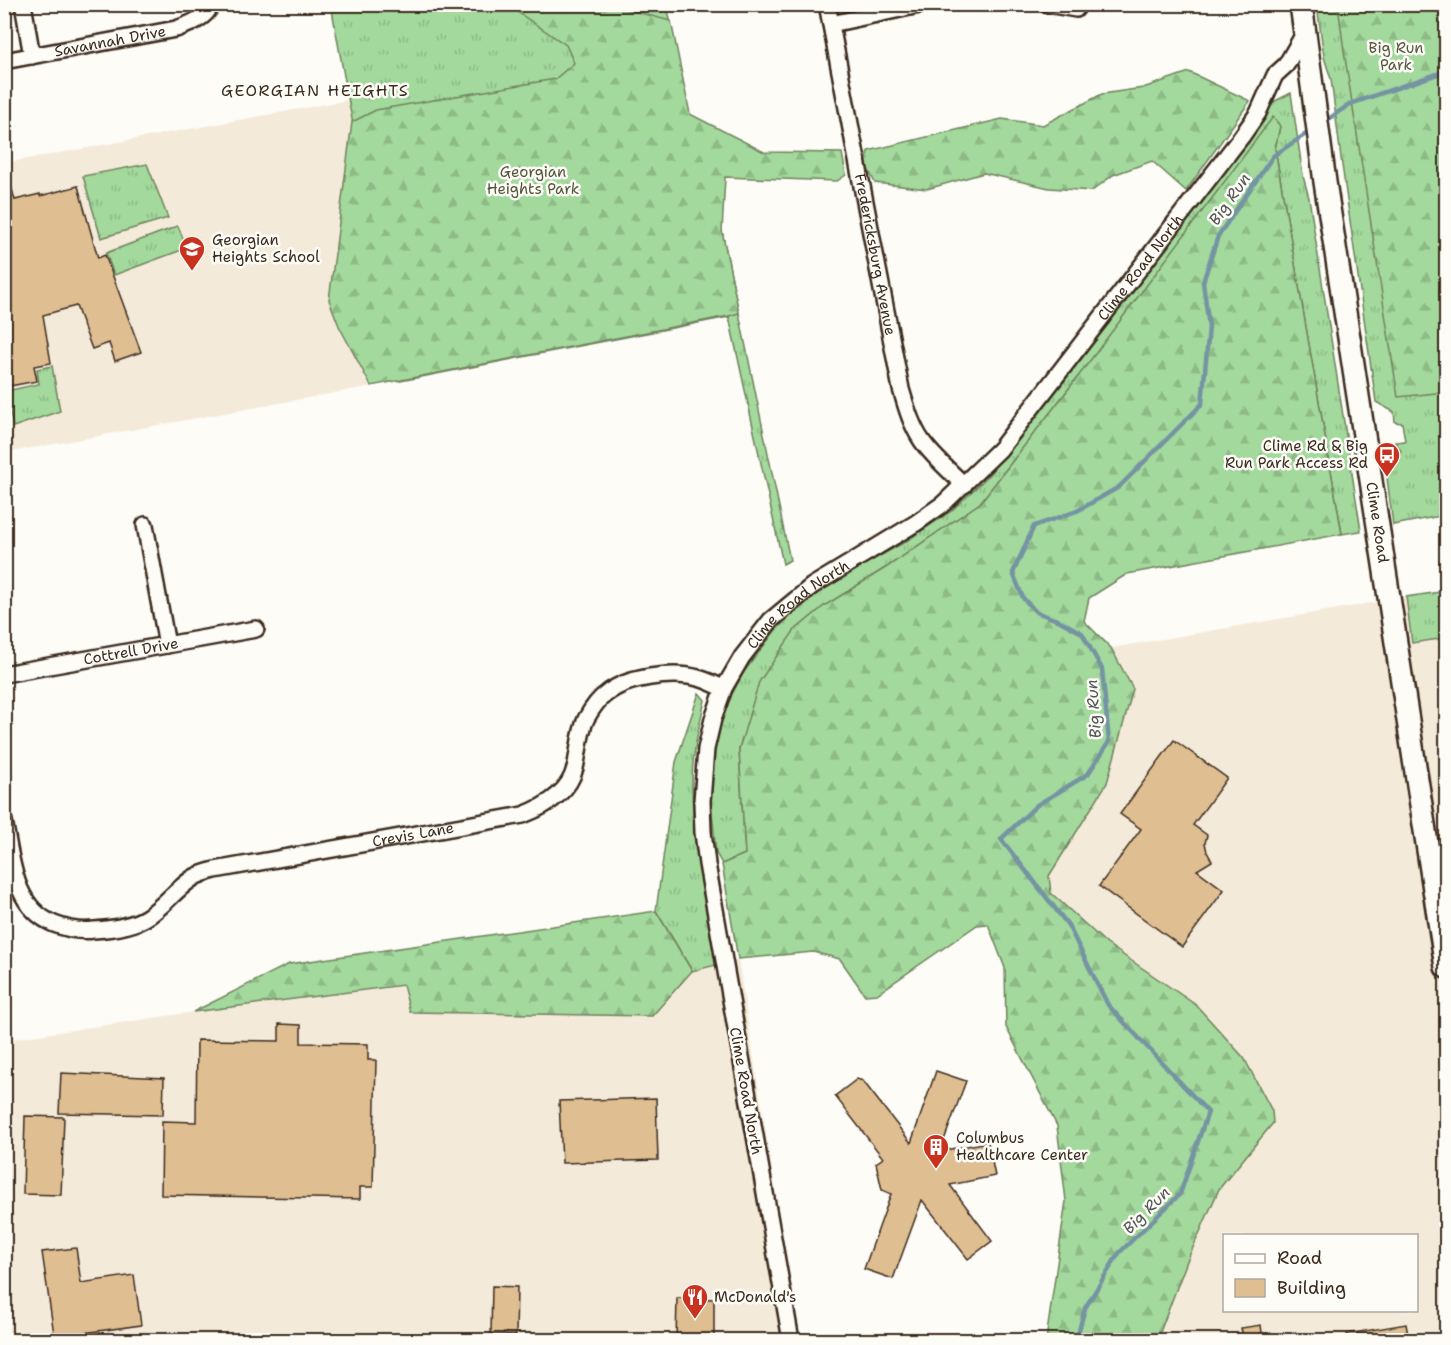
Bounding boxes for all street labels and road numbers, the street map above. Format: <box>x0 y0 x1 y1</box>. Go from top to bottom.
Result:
street label: Savannah Drive <box>53 21 168 61</box>
street label: Fredericksburg Avenue <box>850 172 900 337</box>
street label: Clime Road North <box>1093 210 1188 325</box>
street label: Clime Road <box>1361 480 1394 565</box>
street label: Clime Road North <box>742 556 853 653</box>
street label: Cottrell Drive <box>82 633 180 670</box>
street label: Crevis Lane <box>371 818 455 852</box>
street label: Clime Road North <box>725 1026 767 1156</box>

